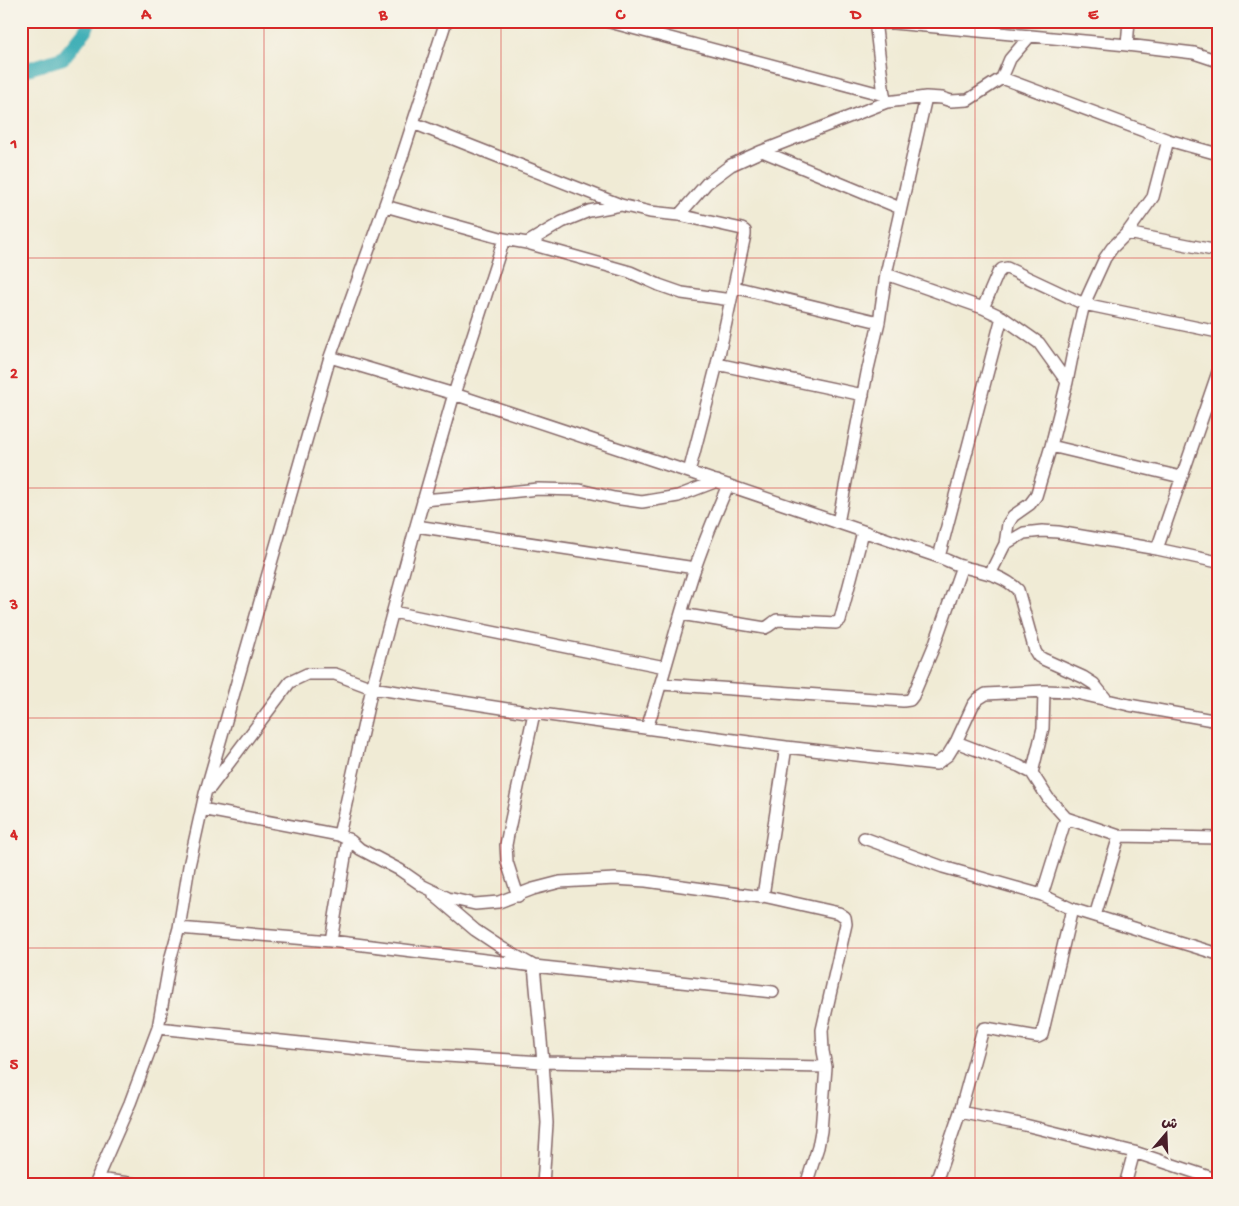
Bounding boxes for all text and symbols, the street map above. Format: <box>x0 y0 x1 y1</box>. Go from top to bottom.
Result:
text: A <box>140 7 152 26</box>
text: B <box>378 7 388 26</box>
text: C <box>615 7 626 26</box>
text: D <box>849 7 862 26</box>
text: E <box>1088 7 1099 26</box>
text: 1 <box>10 136 17 155</box>
text: 2 <box>10 366 18 385</box>
text: 3 <box>9 597 18 616</box>
text: 4 <box>9 827 18 846</box>
text: 5 <box>10 1057 19 1076</box>
north arrow <box>1142 1108 1192 1158</box>
text: ش <box>1159 1114 1179 1135</box>

